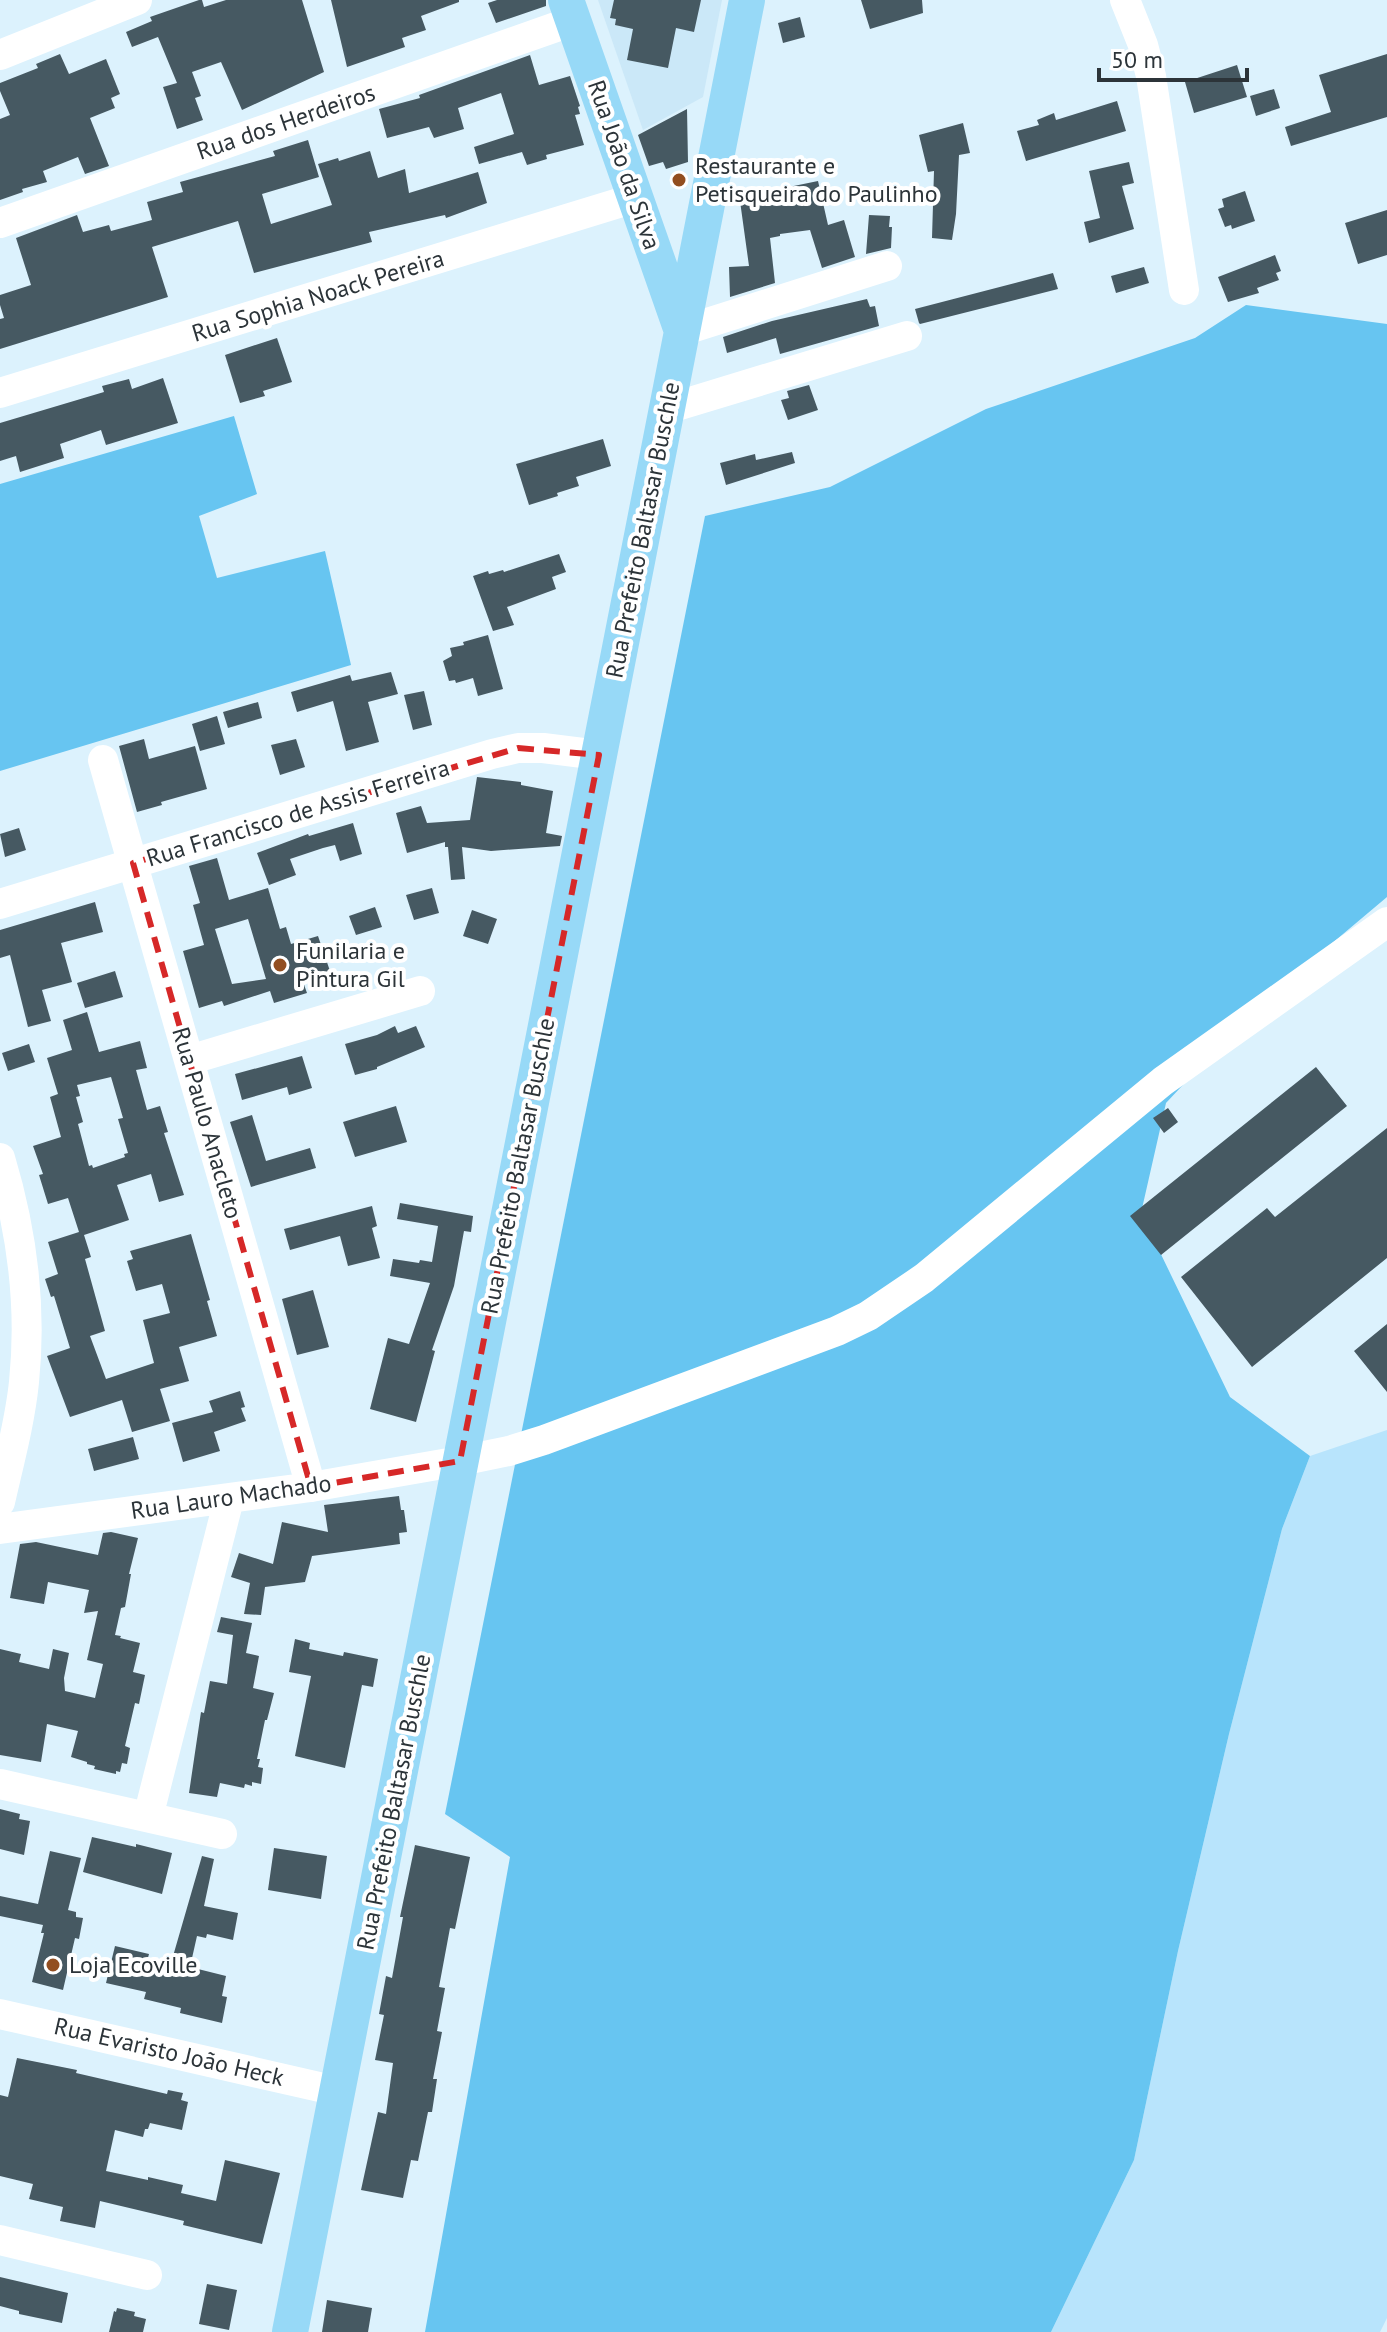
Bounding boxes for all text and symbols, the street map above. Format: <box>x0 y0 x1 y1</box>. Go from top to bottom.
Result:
scale bar <box>1099 32 1247 82</box>
text: 50 m <box>1111 44 1163 75</box>
street label: Rua dos Herdeiros <box>193 76 379 167</box>
street label: Rua João da Silva <box>581 76 668 254</box>
place label: Restaurante e Petisqueira do Paulinho <box>695 150 938 209</box>
marker: Restaurante e Petisqueira do Paulinho <box>670 171 688 189</box>
street label: Rua Sophia Noack Pereira <box>188 242 448 349</box>
street label: Rua Prefeito Baltasar Buschle <box>599 379 686 681</box>
street label: Rua Francisco de Assis Ferreira <box>143 752 453 873</box>
place label: Funilaria e Pintura Gil <box>296 935 405 994</box>
marker: Funilaria e Pintura Gil <box>271 956 289 974</box>
street label: Rua Prefeito Baltasar Buschle <box>474 1015 561 1317</box>
street label: Rua Paulo Anacleto <box>165 1023 250 1222</box>
street label: Rua Lauro Machado <box>129 1467 333 1526</box>
street label: Rua Prefeito Baltasar Buschle <box>350 1651 437 1953</box>
place label: Loja Ecoville <box>69 1949 198 1980</box>
marker: Loja Ecoville <box>44 1956 62 1974</box>
street label: Rua Evaristo João Heck <box>51 2010 288 2093</box>

